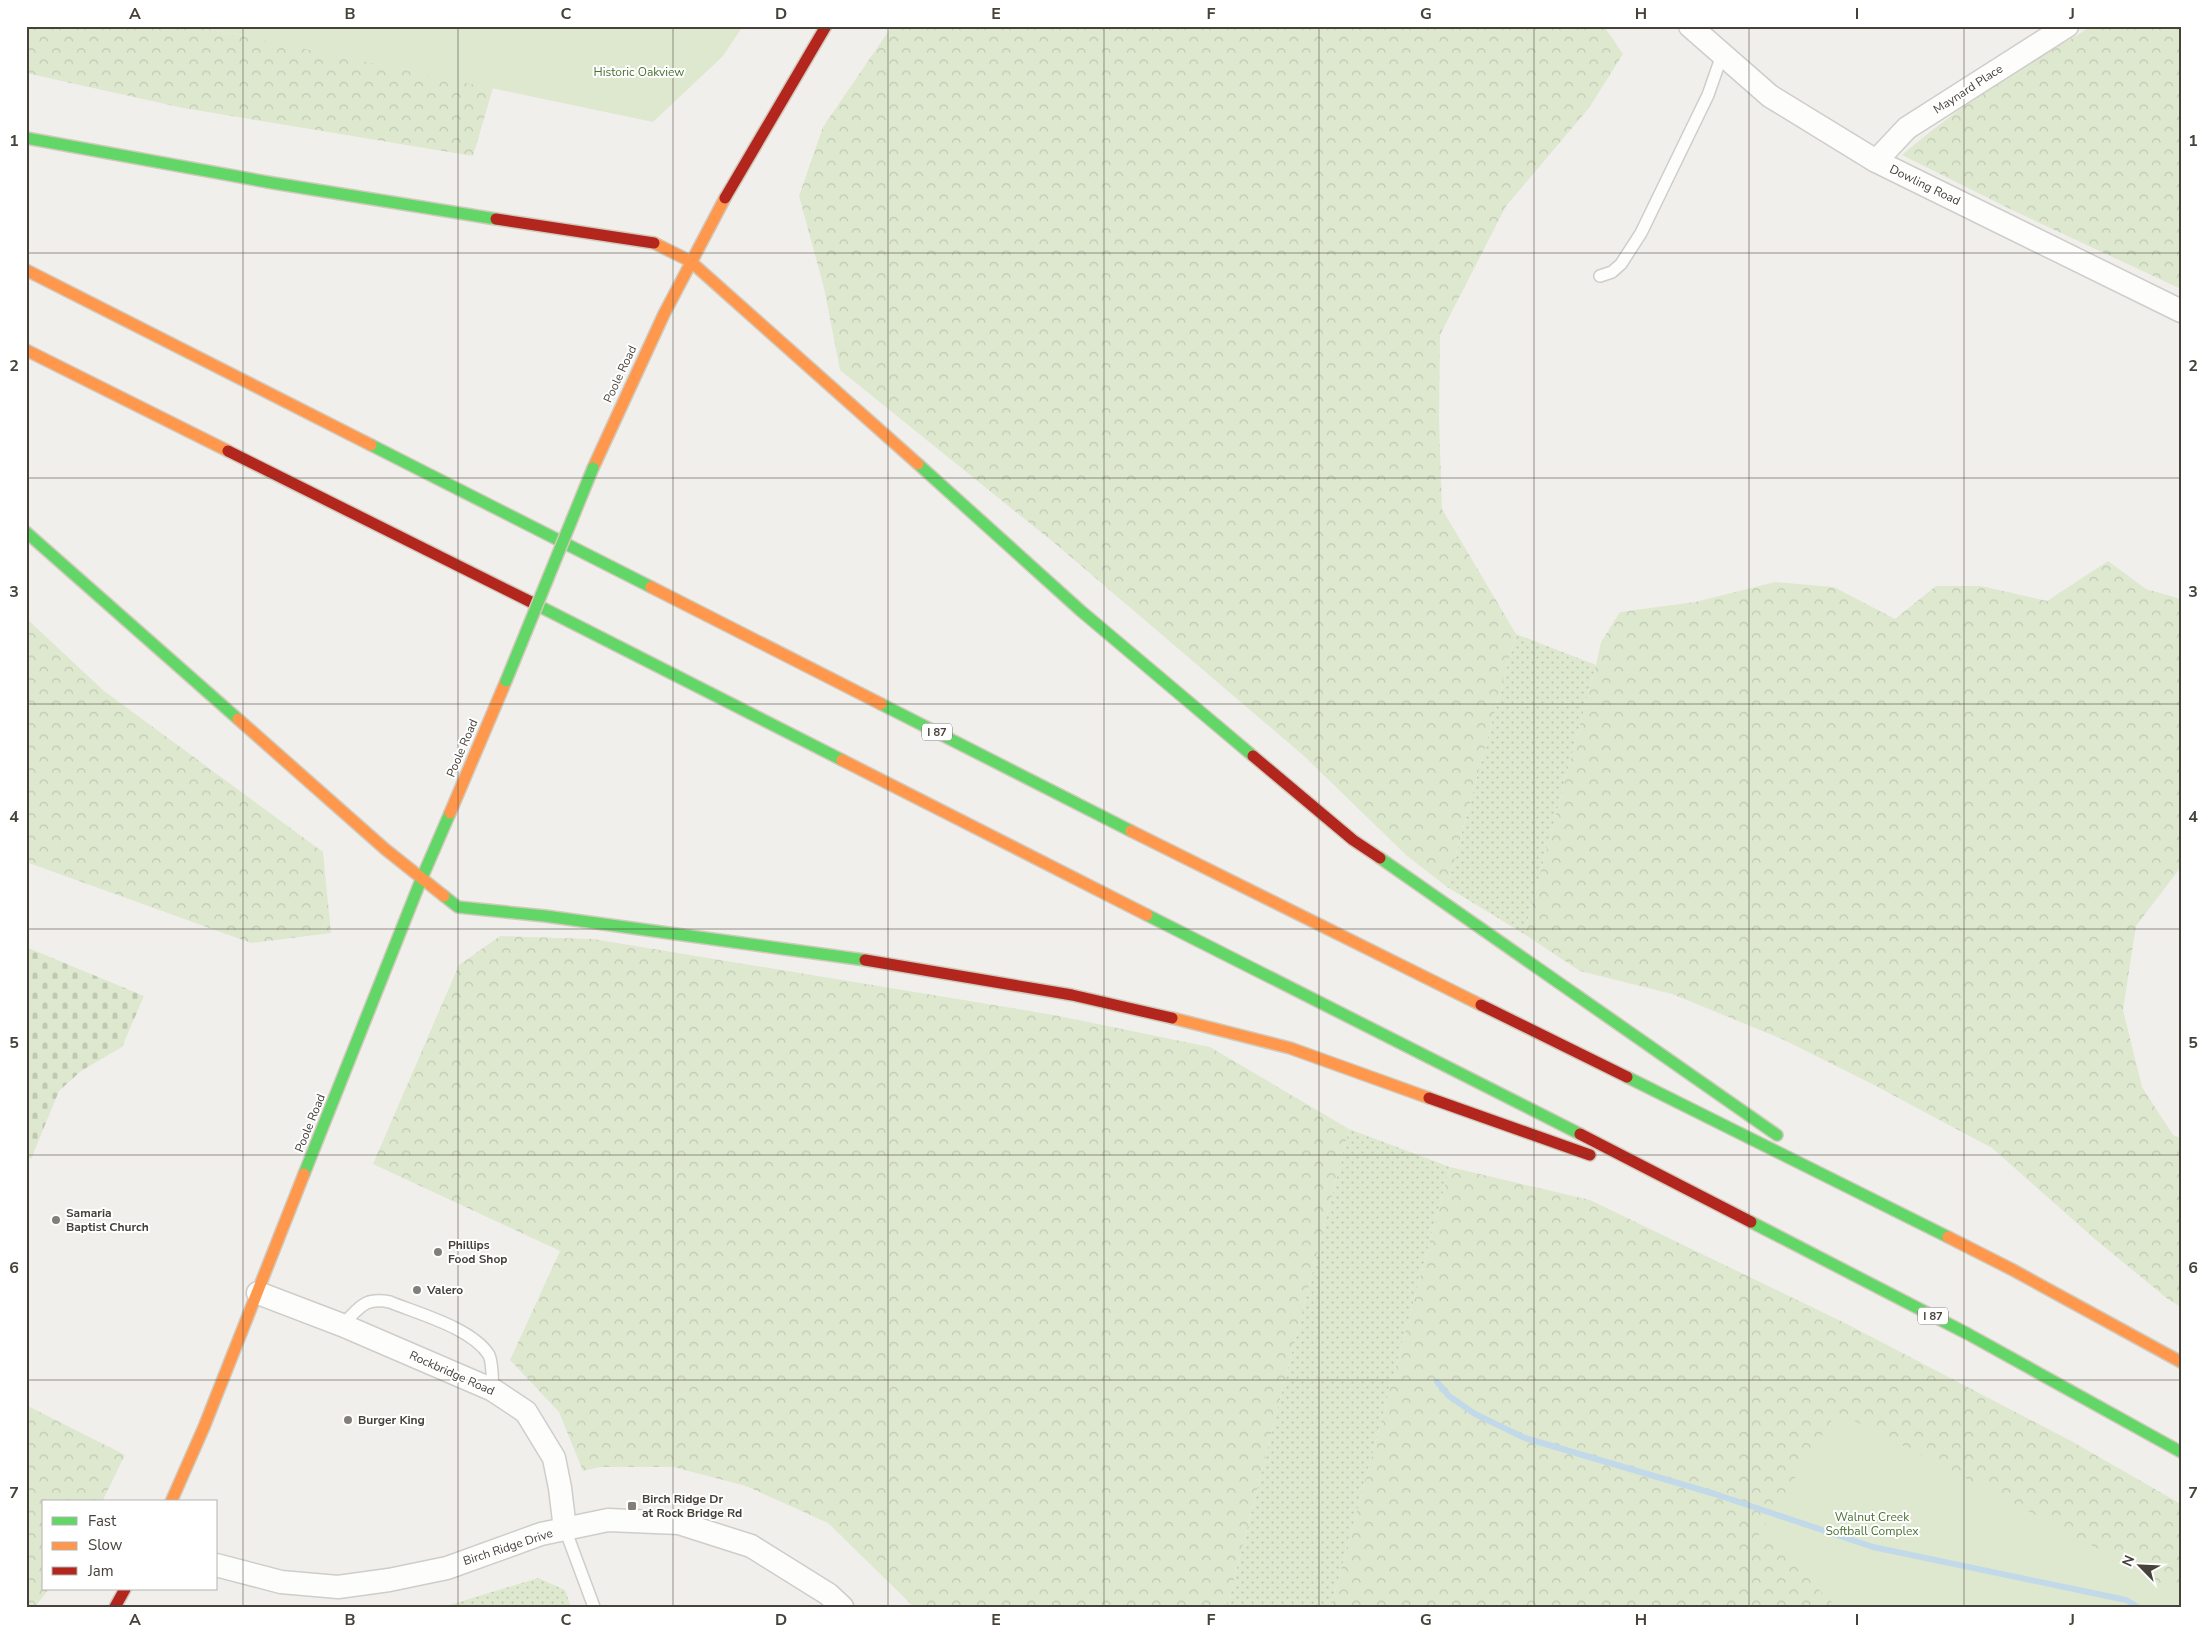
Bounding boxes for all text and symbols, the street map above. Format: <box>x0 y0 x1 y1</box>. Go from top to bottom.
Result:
text: A <box>129 3 141 25</box>
text: B <box>344 3 356 25</box>
text: C <box>561 3 572 25</box>
text: D <box>775 3 787 25</box>
text: E <box>991 3 1001 25</box>
text: F <box>1207 3 1216 25</box>
text: G <box>1420 3 1432 25</box>
text: H <box>1635 3 1647 25</box>
text: I <box>1855 3 1859 25</box>
text: J <box>2068 3 2075 25</box>
street label: Maynard Place <box>1930 61 2006 117</box>
park label: Historic Oakview <box>594 64 684 80</box>
text: 1 <box>9 130 19 152</box>
text: 1 <box>2188 130 2198 152</box>
street label: Dowling Road <box>1887 161 1963 209</box>
street label: Poole Road <box>600 343 640 405</box>
text: 2 <box>9 355 19 377</box>
text: 2 <box>2188 355 2198 377</box>
text: 3 <box>9 581 19 603</box>
text: 3 <box>2188 581 2198 603</box>
street label: Poole Road <box>443 717 481 779</box>
road number: I 87 <box>922 724 952 740</box>
text: 4 <box>9 806 19 828</box>
text: 4 <box>2188 806 2198 828</box>
text: 5 <box>9 1032 19 1054</box>
text: 5 <box>2188 1032 2198 1054</box>
street label: Poole Road <box>291 1091 329 1155</box>
place label: Samaria Baptist Church <box>66 1205 149 1235</box>
marker: Samaria Baptist Church <box>50 1214 62 1226</box>
place label: Phillips Food Shop <box>448 1237 508 1267</box>
marker: Phillips Food Shop <box>432 1246 444 1258</box>
text: 6 <box>9 1257 19 1279</box>
text: 6 <box>2188 1257 2198 1279</box>
place label: Valero <box>426 1282 463 1298</box>
marker: Valero <box>411 1284 423 1296</box>
road number: I 87 <box>1918 1308 1948 1324</box>
street label: Rockbridge Road <box>407 1347 497 1399</box>
place label: Burger King <box>358 1412 425 1428</box>
marker: Burger King <box>342 1414 354 1426</box>
text: 7 <box>9 1482 19 1504</box>
text: 7 <box>2188 1482 2198 1504</box>
place label: Birch Ridge Dr at Rock Bridge Rd <box>642 1491 742 1521</box>
legend <box>42 1500 218 1590</box>
marker: Birch Ridge Dr at Rock Bridge Rd <box>626 1500 638 1512</box>
park label: Walnut Creek Softball Complex <box>1825 1509 1919 1539</box>
text: Fast <box>88 1511 117 1531</box>
street label: Birch Ridge Drive <box>461 1525 555 1569</box>
text: Slow <box>88 1535 123 1555</box>
north arrow <box>2114 1540 2164 1590</box>
text: N <box>2118 1552 2139 1570</box>
text: Jam <box>87 1561 114 1581</box>
text: A <box>129 1609 141 1631</box>
text: B <box>344 1609 356 1631</box>
text: C <box>561 1609 572 1631</box>
text: D <box>775 1609 787 1631</box>
text: E <box>991 1609 1001 1631</box>
text: F <box>1207 1609 1216 1631</box>
text: G <box>1420 1609 1432 1631</box>
text: H <box>1635 1609 1647 1631</box>
text: I <box>1855 1609 1859 1631</box>
text: J <box>2068 1609 2075 1631</box>

